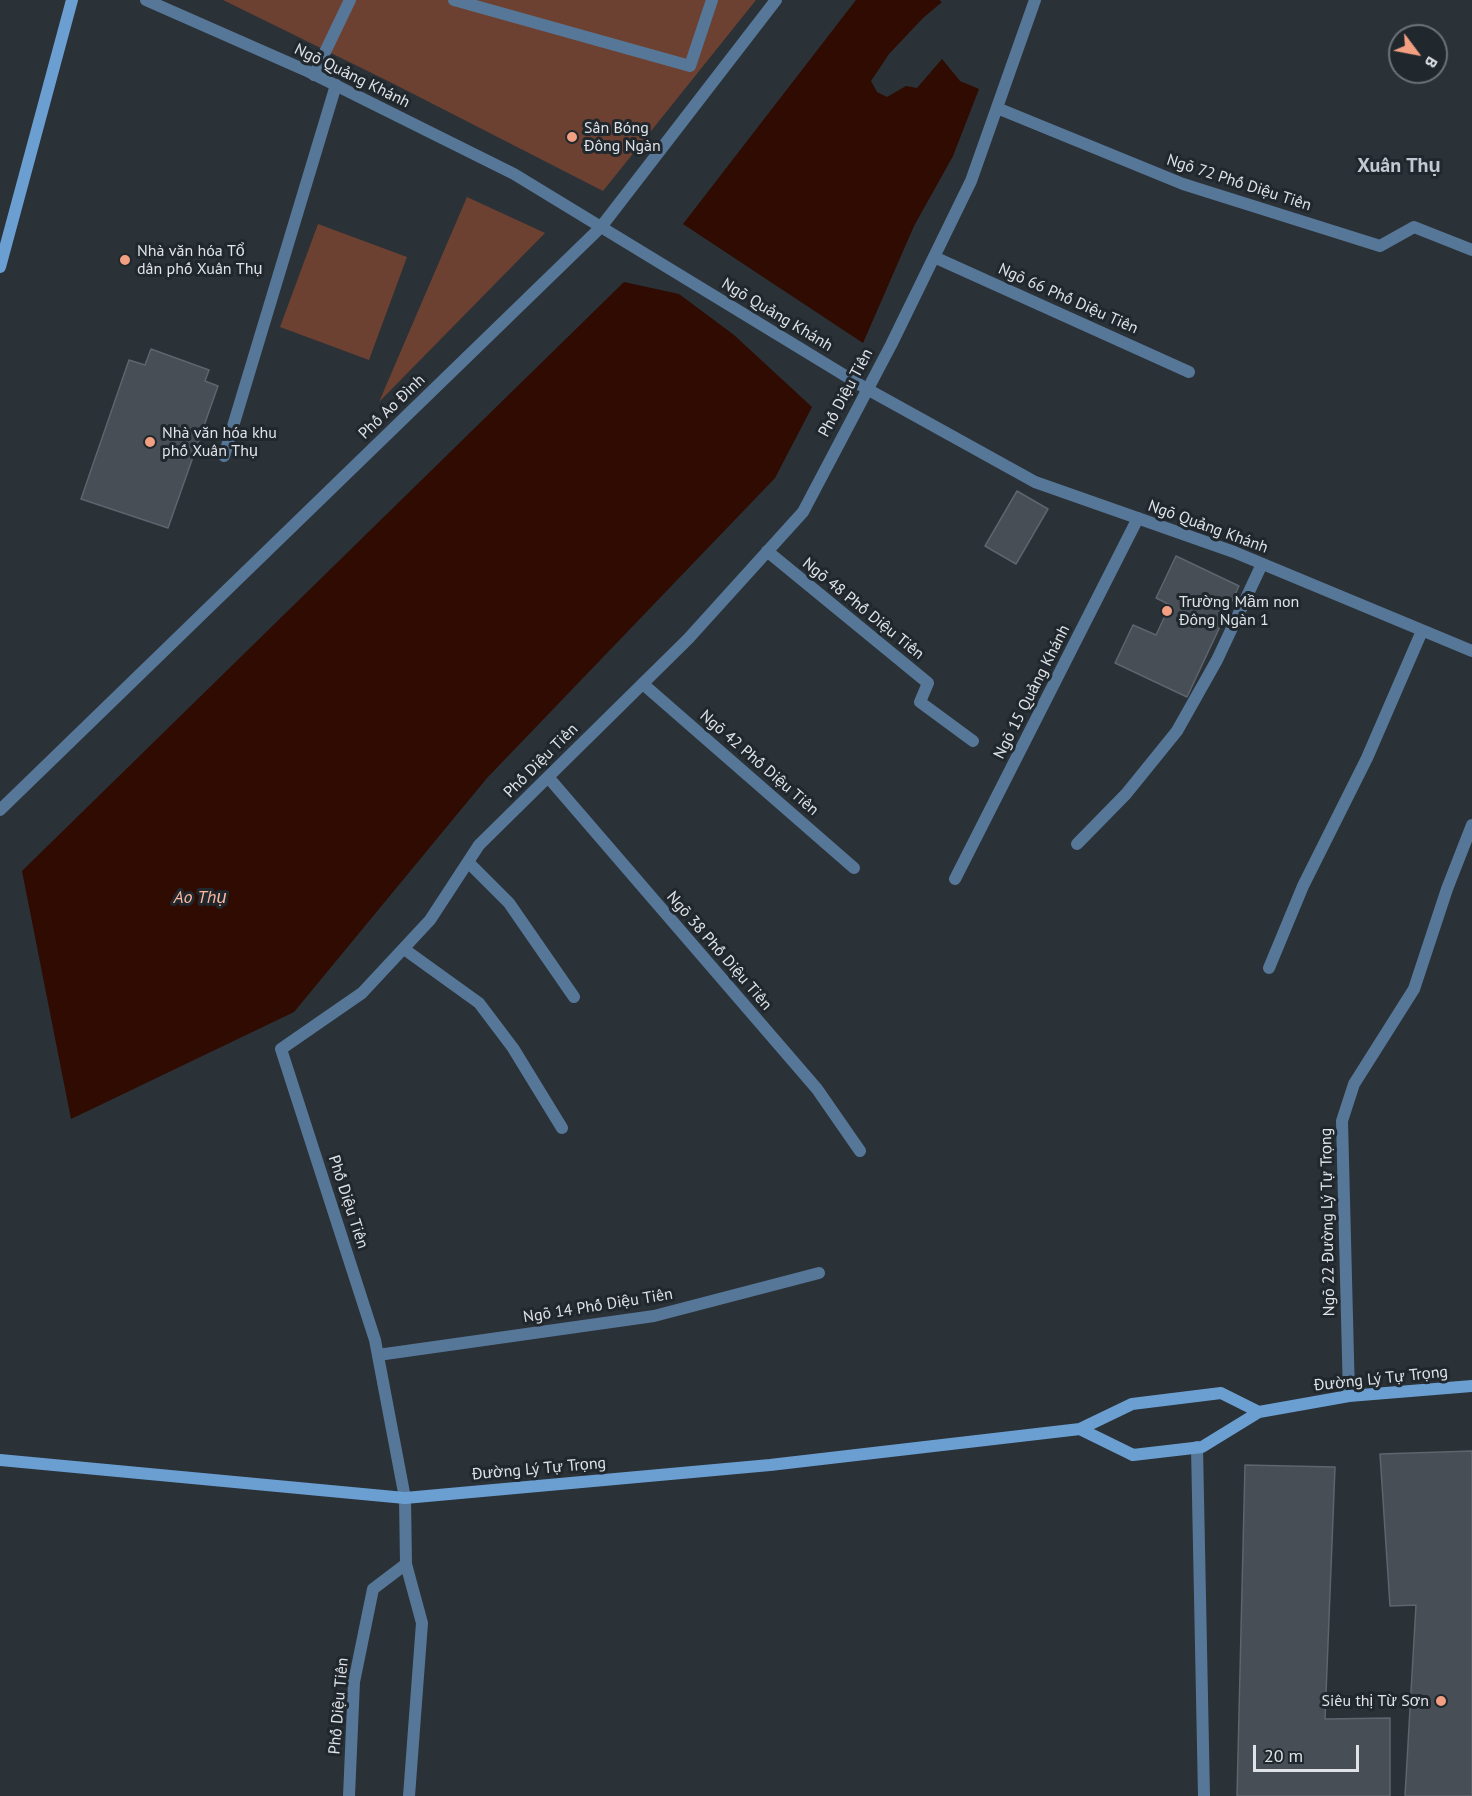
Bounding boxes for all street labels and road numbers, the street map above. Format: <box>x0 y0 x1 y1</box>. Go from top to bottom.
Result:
street label: Ngõ Quảng Khánh <box>291 40 413 112</box>
street label: Ngõ 72 Phố Diệu Tiên <box>1164 151 1314 215</box>
street label: Ngõ 66 Phố Diệu Tiên <box>995 260 1141 338</box>
street label: Ngõ Quảng Khánh <box>718 274 836 356</box>
street label: Phố Diệu Tiên <box>815 346 877 440</box>
street label: Phố Ao Đình <box>355 371 429 443</box>
street label: Ngõ Quảng Khánh <box>1145 496 1271 558</box>
street label: Ngõ 48 Phố Diệu Tiên <box>798 554 928 664</box>
street label: Ngõ 15 Quảng Khánh <box>990 622 1074 762</box>
street label: Ngõ 42 Phố Diệu Tiên <box>696 706 822 820</box>
street label: Phố Diệu Tiên <box>500 720 582 802</box>
street label: Ngõ 38 Phố Diệu Tiên <box>662 888 776 1014</box>
street label: Ngõ 22 Đường Lý Tự Trọng <box>1317 1128 1339 1316</box>
street label: Phố Diệu Tiên <box>324 1153 372 1251</box>
street label: Ngõ 14 Phố Diệu Tiên <box>522 1285 674 1327</box>
street label: Đường Lý Tự Trọng <box>1313 1362 1449 1396</box>
street label: Đường Lý Tự Trọng <box>471 1454 607 1484</box>
street label: Phố Diệu Tiên <box>325 1657 353 1755</box>

